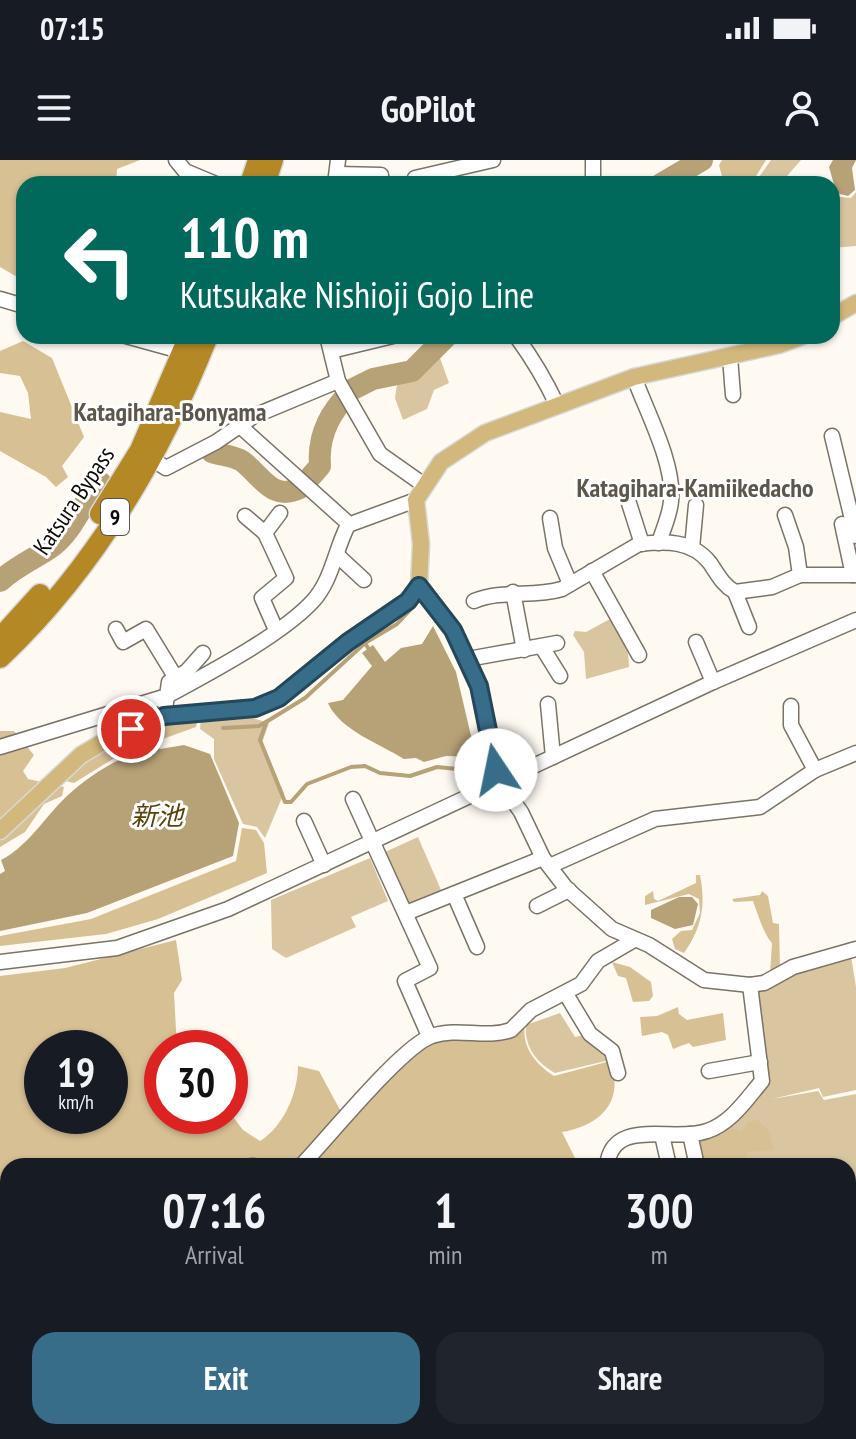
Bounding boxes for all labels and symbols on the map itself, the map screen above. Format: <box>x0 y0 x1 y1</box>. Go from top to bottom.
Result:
district label: Katagihara-Bonyama <box>73 395 267 428</box>
street label: Katsura Bypass <box>26 441 121 561</box>
district label: Katagihara-Kamiikedacho <box>576 471 814 504</box>
road number: 9 <box>101 499 129 535</box>
pin <box>97 695 165 763</box>
position arrow <box>454 728 538 812</box>
water label: 新池 <box>131 799 186 832</box>
speed limit sign: 30 <box>144 1030 248 1134</box>

